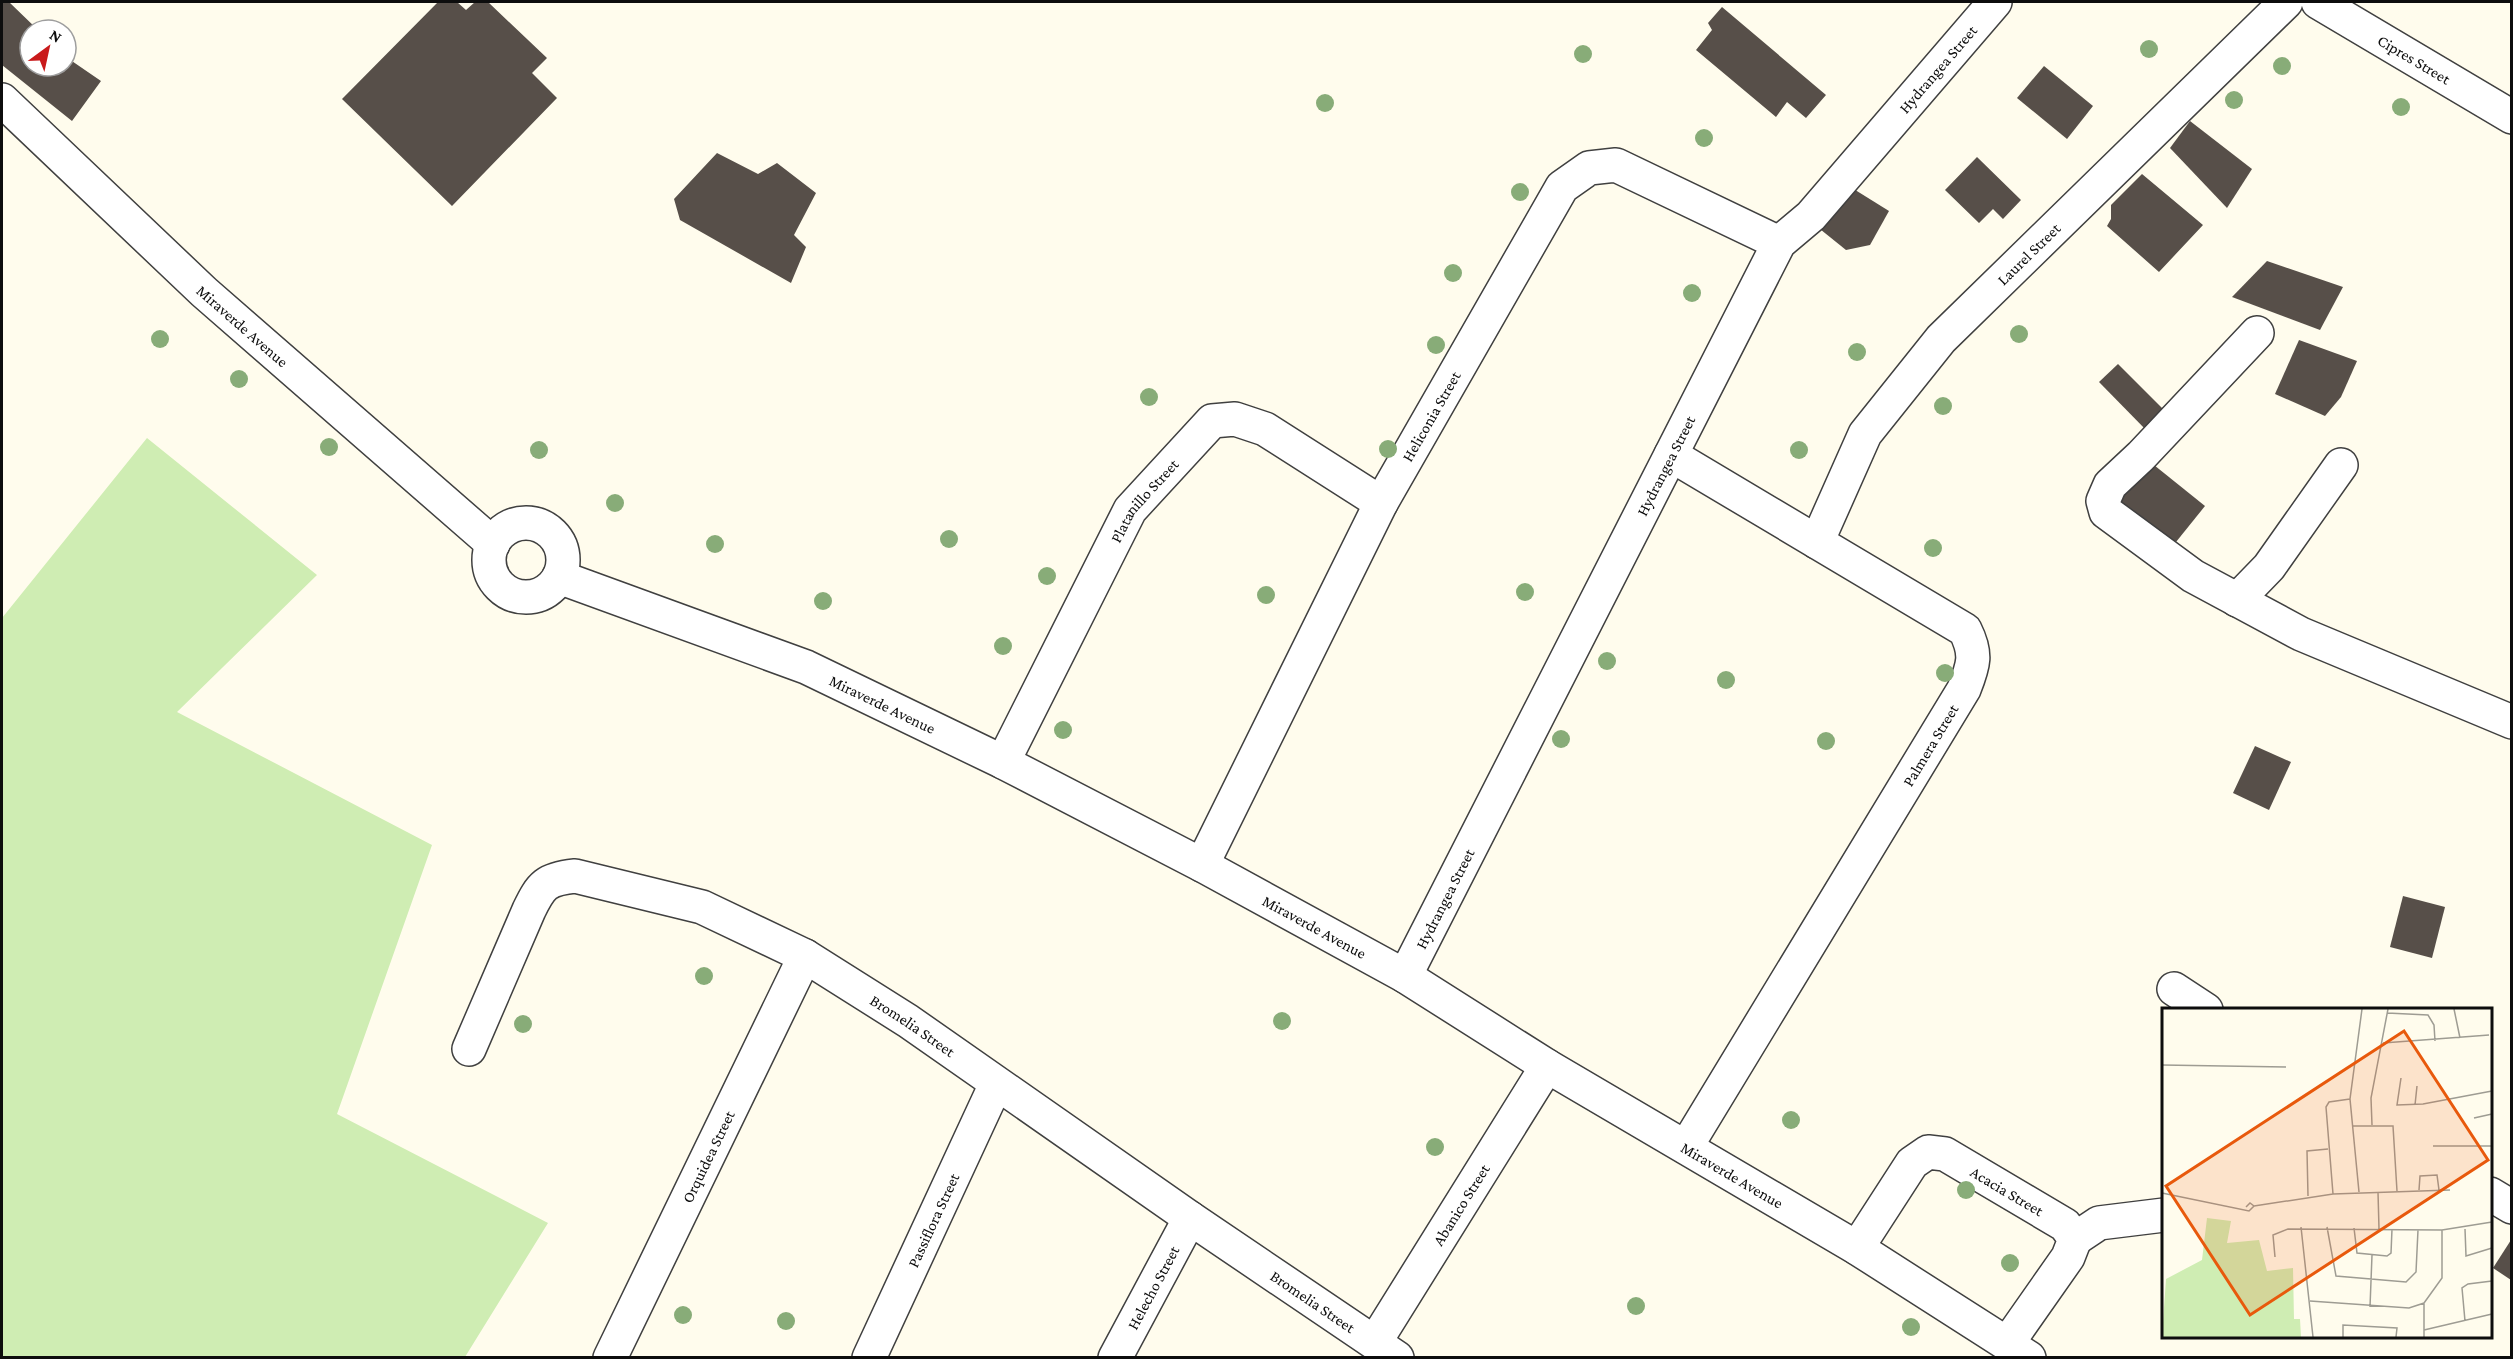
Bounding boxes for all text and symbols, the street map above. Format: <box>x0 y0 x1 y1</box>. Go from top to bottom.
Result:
north arrow <box>18 18 78 78</box>
street label: Hydrangea Street <box>1896 21 1981 116</box>
text: N <box>47 26 65 46</box>
street label: Cipres Street <box>2375 32 2454 88</box>
street label: Laurel Street <box>1994 219 2064 288</box>
street label: Miraverde Avenue <box>193 282 291 370</box>
street label: Heliconia Street <box>1399 368 1464 464</box>
street label: Hydrangea Street <box>1633 412 1699 519</box>
street label: Platanillo Street <box>1107 455 1182 545</box>
street label: Miraverde Avenue <box>827 672 938 737</box>
street label: Palmera Street <box>1899 701 1962 789</box>
street label: Hydrangea Street <box>1412 845 1478 952</box>
street label: Miraverde Avenue <box>1260 892 1369 962</box>
street label: Bromelia Street <box>867 992 959 1061</box>
inset map <box>2162 1008 2492 1338</box>
street label: Orquidea Street <box>679 1107 738 1205</box>
street label: Miraverde Avenue <box>1678 1139 1786 1212</box>
street label: Abanico Street <box>1429 1160 1493 1248</box>
street label: Acacia Street <box>1967 1163 2047 1220</box>
street label: Passiflora Street <box>904 1170 963 1270</box>
street label: Helecho Street <box>1124 1242 1183 1332</box>
street label: Bromelia Street <box>1267 1267 1359 1337</box>

